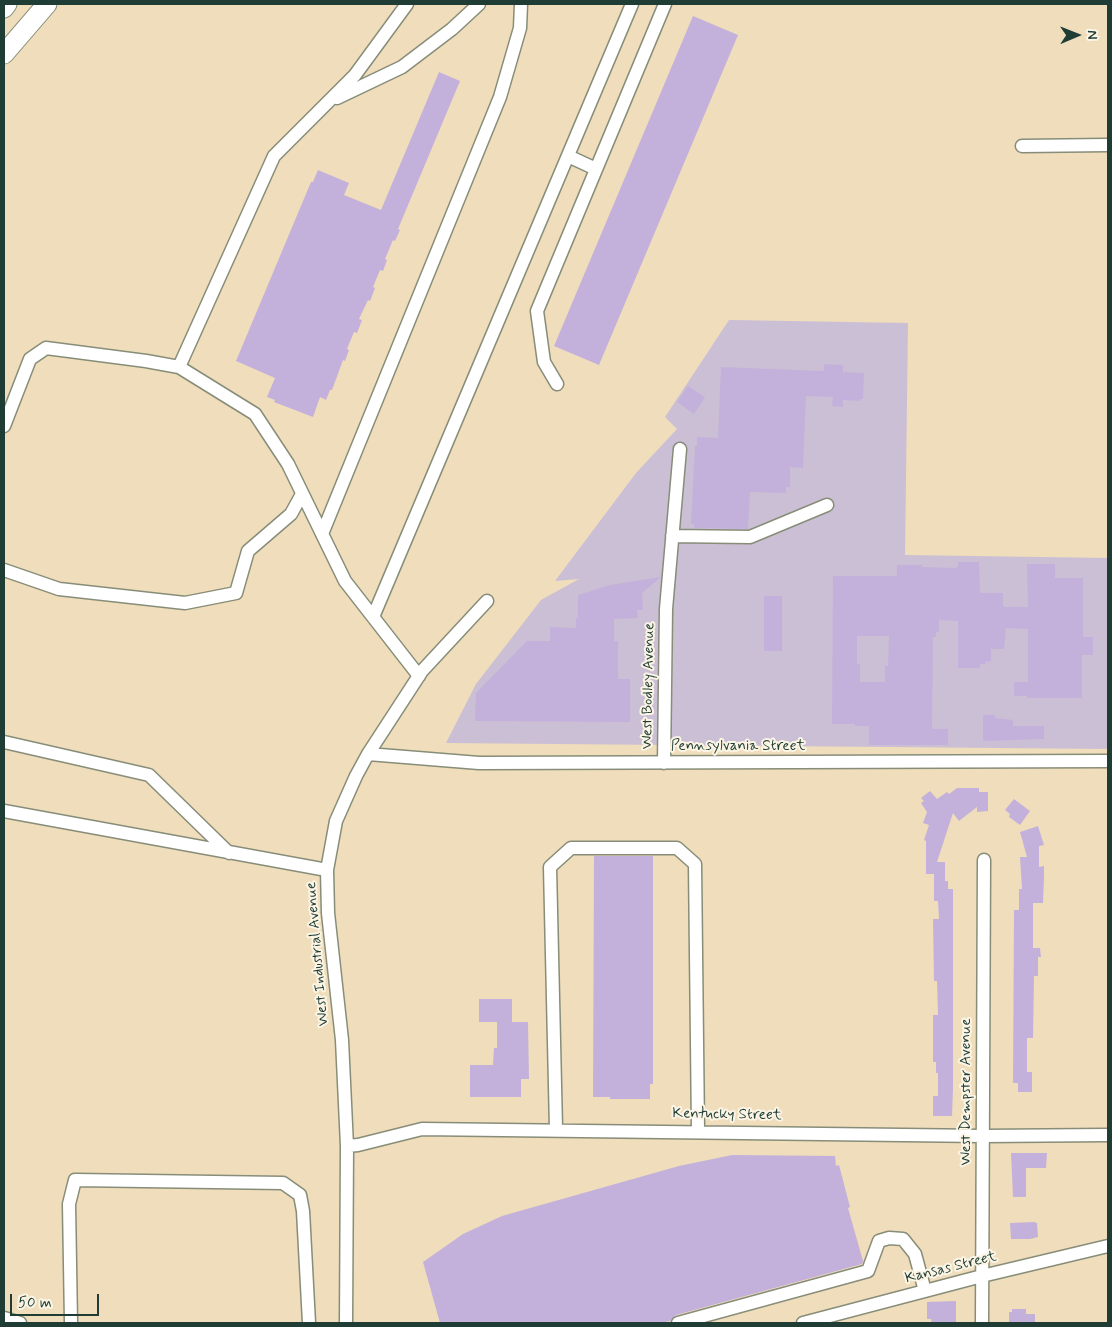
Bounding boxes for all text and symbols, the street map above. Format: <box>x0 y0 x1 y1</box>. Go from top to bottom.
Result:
north arrow <box>1052 10 1102 60</box>
text: N <box>1083 30 1101 40</box>
street label: West Bodley Avenue <box>639 623 659 749</box>
street label: Pennsylvania Street <box>671 738 805 756</box>
street label: West Industrial Avenue <box>303 881 333 1027</box>
street label: West Dempster Avenue <box>958 1018 976 1166</box>
street label: Kentucky Street <box>672 1105 782 1125</box>
street label: Kansas Street <box>903 1248 999 1288</box>
scale bar <box>12 1284 101 1316</box>
text: 50 m <box>18 1293 52 1313</box>

